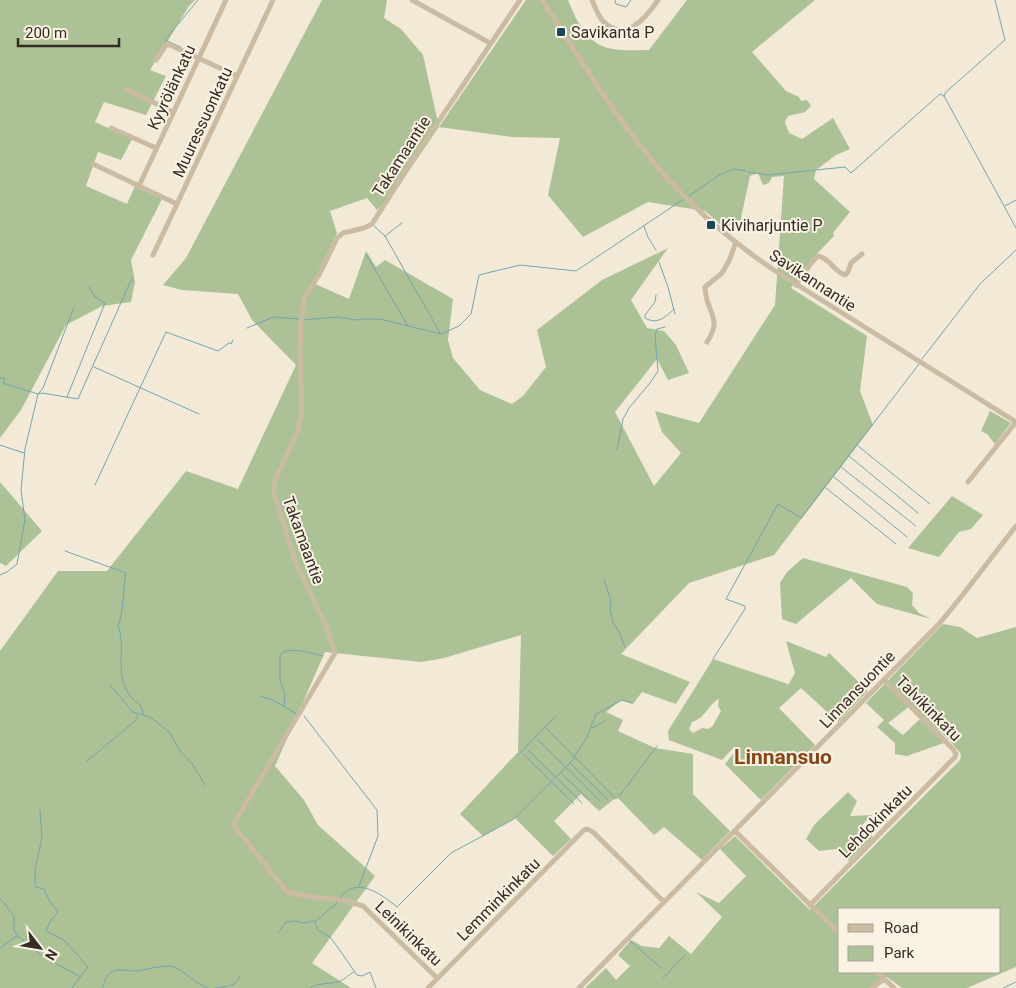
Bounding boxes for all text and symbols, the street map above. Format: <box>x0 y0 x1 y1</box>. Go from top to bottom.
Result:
scale bar <box>18 15 119 47</box>
place label: Savikanta P <box>571 23 654 42</box>
text: 200 m <box>25 24 67 42</box>
marker: Savikanta P <box>555 26 567 38</box>
street label: Kyyrölänkatu <box>143 42 199 133</box>
street label: Muuressuonkatu <box>169 64 236 180</box>
street label: Takamaantie <box>368 112 434 200</box>
place label: Kiviharjuntie P <box>721 216 823 235</box>
marker: Kiviharjuntie P <box>705 219 717 231</box>
street label: Savikannantie <box>766 245 860 315</box>
street label: Takamaantie <box>279 494 328 587</box>
street label: Linnansuontie <box>816 647 899 732</box>
street label: Talvikinkatu <box>892 672 965 745</box>
district label: Linnansuo <box>734 745 832 769</box>
street label: Lehdokinkatu <box>835 781 916 862</box>
street label: Lemminkinkatu <box>453 854 544 945</box>
street label: Leinikinkatu <box>371 897 446 970</box>
legend <box>838 908 1001 973</box>
text: Road <box>884 919 918 937</box>
north arrow <box>15 923 65 973</box>
text: Park <box>884 944 915 962</box>
text: N <box>42 946 61 963</box>

